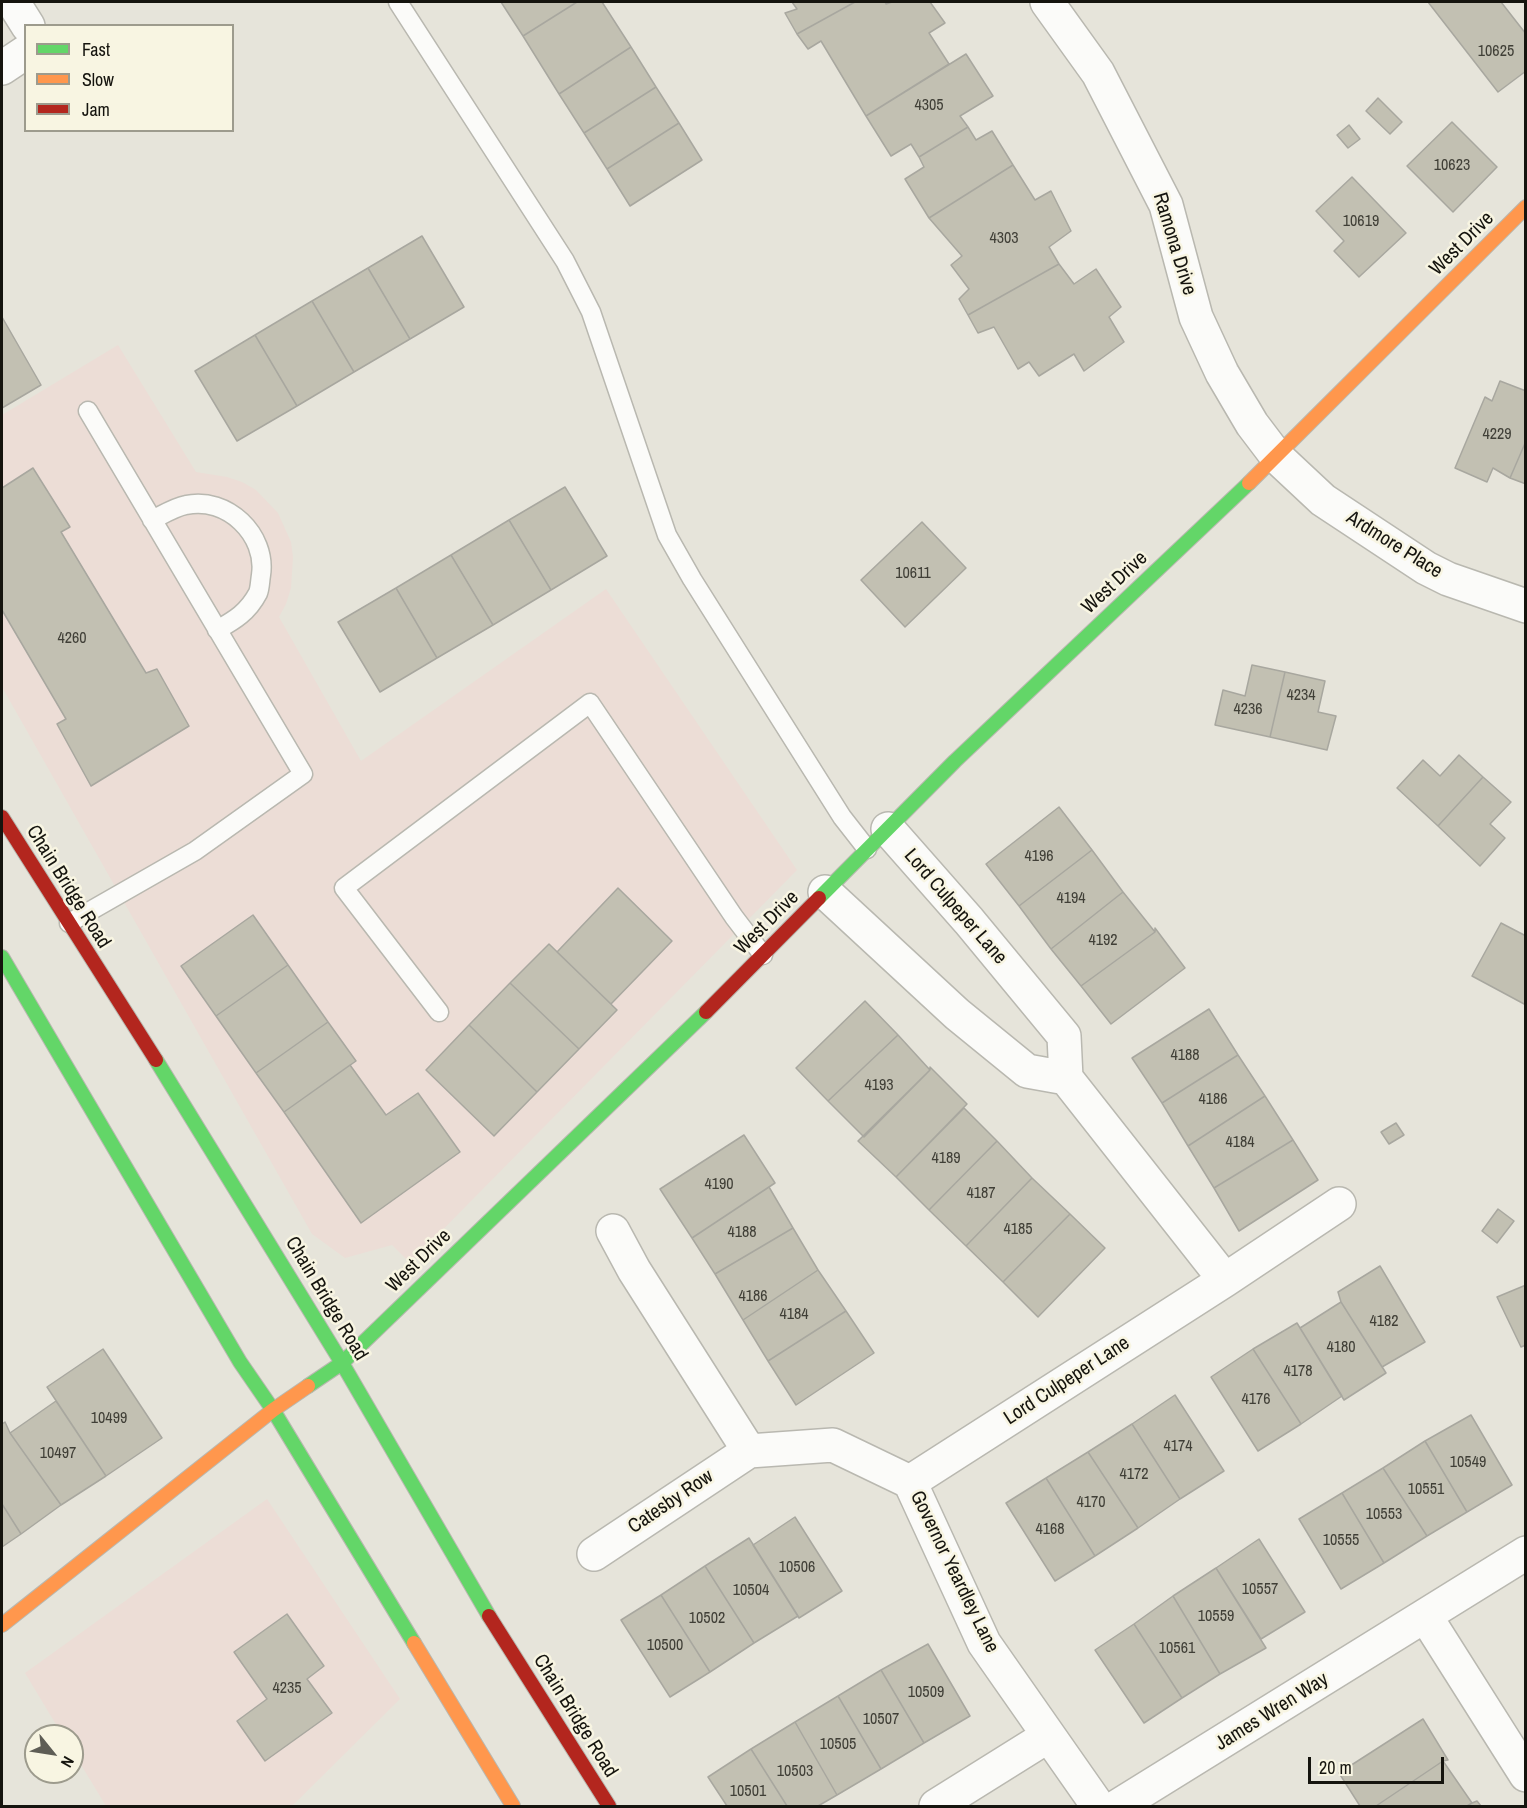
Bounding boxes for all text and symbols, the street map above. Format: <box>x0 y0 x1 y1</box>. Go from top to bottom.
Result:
legend <box>24 24 234 132</box>
text: Fast <box>82 37 110 62</box>
house number: 10625 <box>1478 42 1514 62</box>
text: Slow <box>82 67 114 92</box>
house number: 4305 <box>914 96 944 116</box>
text: Jam <box>82 97 110 122</box>
house number: 10623 <box>1434 156 1470 176</box>
street label: Ramona Drive <box>1147 190 1201 298</box>
street label: West Drive <box>1425 207 1499 281</box>
house number: 10619 <box>1343 212 1379 232</box>
house number: 4303 <box>989 229 1019 249</box>
house number: 4229 <box>1482 425 1512 445</box>
street label: Ardmore Place <box>1342 506 1446 584</box>
street label: West Drive <box>1077 547 1153 619</box>
house number: 10611 <box>895 564 931 584</box>
house number: 4260 <box>57 629 87 649</box>
house number: 4234 <box>1286 686 1316 706</box>
house number: 4236 <box>1233 700 1263 720</box>
street label: Chain Bridge Road <box>21 821 115 953</box>
street label: Lord Culpeper Lane <box>898 844 1012 970</box>
house number: 4196 <box>1024 847 1054 867</box>
street label: West Drive <box>730 886 804 960</box>
house number: 4194 <box>1056 889 1086 909</box>
house number: 4192 <box>1088 931 1118 951</box>
house number: 4188 <box>1170 1046 1200 1066</box>
house number: 4193 <box>864 1076 894 1096</box>
house number: 4186 <box>1198 1090 1228 1110</box>
house number: 4184 <box>1225 1133 1255 1153</box>
house number: 4189 <box>931 1149 961 1169</box>
house number: 4190 <box>704 1175 734 1195</box>
house number: 4187 <box>966 1184 996 1204</box>
house number: 4185 <box>1003 1220 1033 1240</box>
house number: 4188 <box>727 1223 757 1243</box>
street label: West Drive <box>382 1224 456 1298</box>
street label: Chain Bridge Road <box>280 1233 372 1365</box>
house number: 4186 <box>738 1287 768 1307</box>
house number: 4184 <box>779 1305 809 1325</box>
house number: 4182 <box>1369 1312 1399 1332</box>
street label: Lord Culpeper Lane <box>1000 1331 1134 1431</box>
house number: 4180 <box>1326 1338 1356 1358</box>
house number: 4178 <box>1283 1362 1313 1382</box>
house number: 4176 <box>1241 1390 1271 1410</box>
house number: 10499 <box>91 1409 127 1429</box>
house number: 4174 <box>1163 1437 1193 1457</box>
house number: 10497 <box>40 1444 76 1464</box>
house number: 10549 <box>1450 1453 1486 1473</box>
street label: Catesby Row <box>624 1465 718 1539</box>
house number: 4172 <box>1119 1465 1149 1485</box>
house number: 10551 <box>1408 1480 1444 1500</box>
street label: Governor Yeardley Lane <box>904 1487 1004 1657</box>
house number: 4170 <box>1076 1493 1106 1513</box>
house number: 10553 <box>1366 1505 1402 1525</box>
house number: 4168 <box>1035 1520 1065 1540</box>
house number: 10555 <box>1323 1531 1359 1551</box>
house number: 10506 <box>779 1558 815 1578</box>
house number: 10557 <box>1242 1580 1278 1600</box>
house number: 10504 <box>733 1581 769 1601</box>
house number: 10559 <box>1198 1607 1234 1627</box>
house number: 10502 <box>689 1609 725 1629</box>
house number: 10500 <box>647 1636 683 1656</box>
house number: 10561 <box>1159 1639 1195 1659</box>
street label: Chain Bridge Road <box>528 1650 622 1782</box>
street label: James Wren Way <box>1211 1668 1333 1756</box>
house number: 4235 <box>272 1679 302 1699</box>
house number: 10509 <box>908 1683 944 1703</box>
house number: 10507 <box>863 1710 899 1730</box>
north arrow <box>24 1724 84 1784</box>
house number: 10505 <box>820 1735 856 1755</box>
scale bar <box>1311 1745 1448 1783</box>
text: N <box>56 1752 80 1772</box>
text: 20 m <box>1319 1755 1352 1780</box>
house number: 10503 <box>777 1762 813 1782</box>
house number: 10501 <box>730 1782 766 1802</box>

